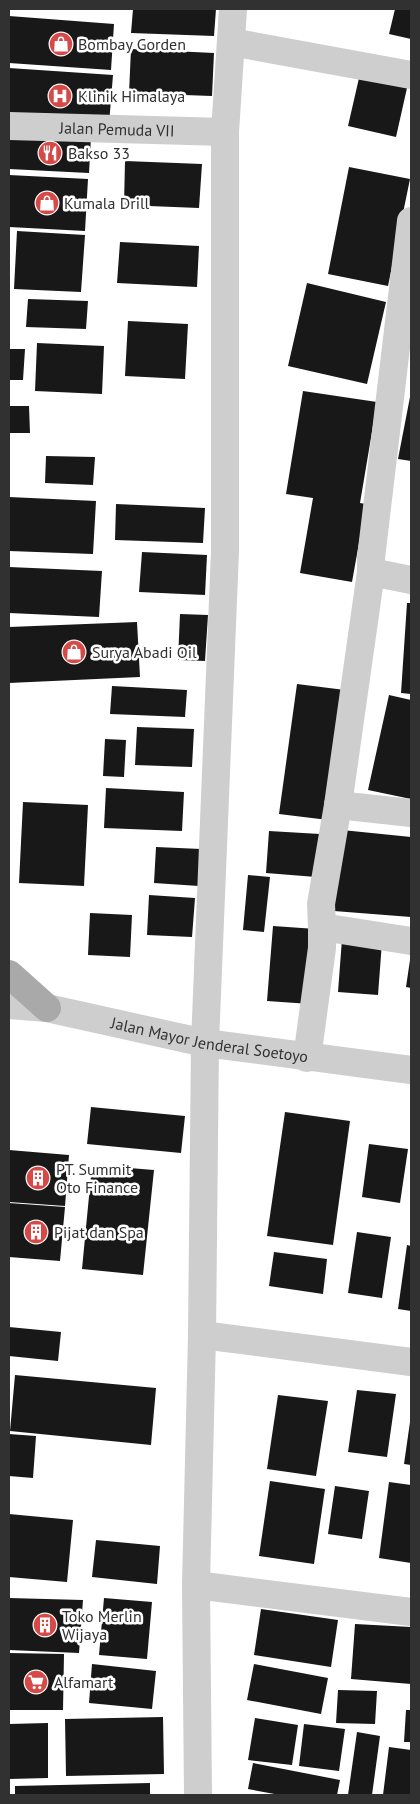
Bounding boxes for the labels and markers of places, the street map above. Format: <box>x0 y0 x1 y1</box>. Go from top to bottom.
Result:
shop icon: Bombay Gorden <box>48 31 74 57</box>
place label: Bombay Gorden <box>78 34 186 54</box>
hospital icon: Klinik Himalaya <box>47 83 73 109</box>
place label: Klinik Himalaya <box>78 86 185 106</box>
restaurant icon: Bakso 33 <box>37 140 63 166</box>
place label: Bakso 33 <box>68 143 130 163</box>
shop icon: Kumala Drill <box>34 190 60 216</box>
place label: Kumala Drill <box>64 193 150 213</box>
shop icon: Surya Abadi Oil <box>61 639 87 665</box>
place label: Surya Abadi Oil <box>92 642 197 662</box>
place label: PT. Summit Oto Finance <box>56 1159 138 1197</box>
building icon: PT. Summit Oto Finance <box>25 1165 51 1191</box>
building icon: Pijat dan Spa <box>23 1219 49 1245</box>
place label: Pijat dan Spa <box>54 1222 144 1242</box>
place label: Toko Merlin Wijaya <box>62 1606 142 1644</box>
building icon: Toko Merlin Wijaya <box>32 1612 58 1638</box>
supermarket icon: Alfamart <box>23 1669 49 1695</box>
place label: Alfamart <box>54 1672 114 1692</box>

